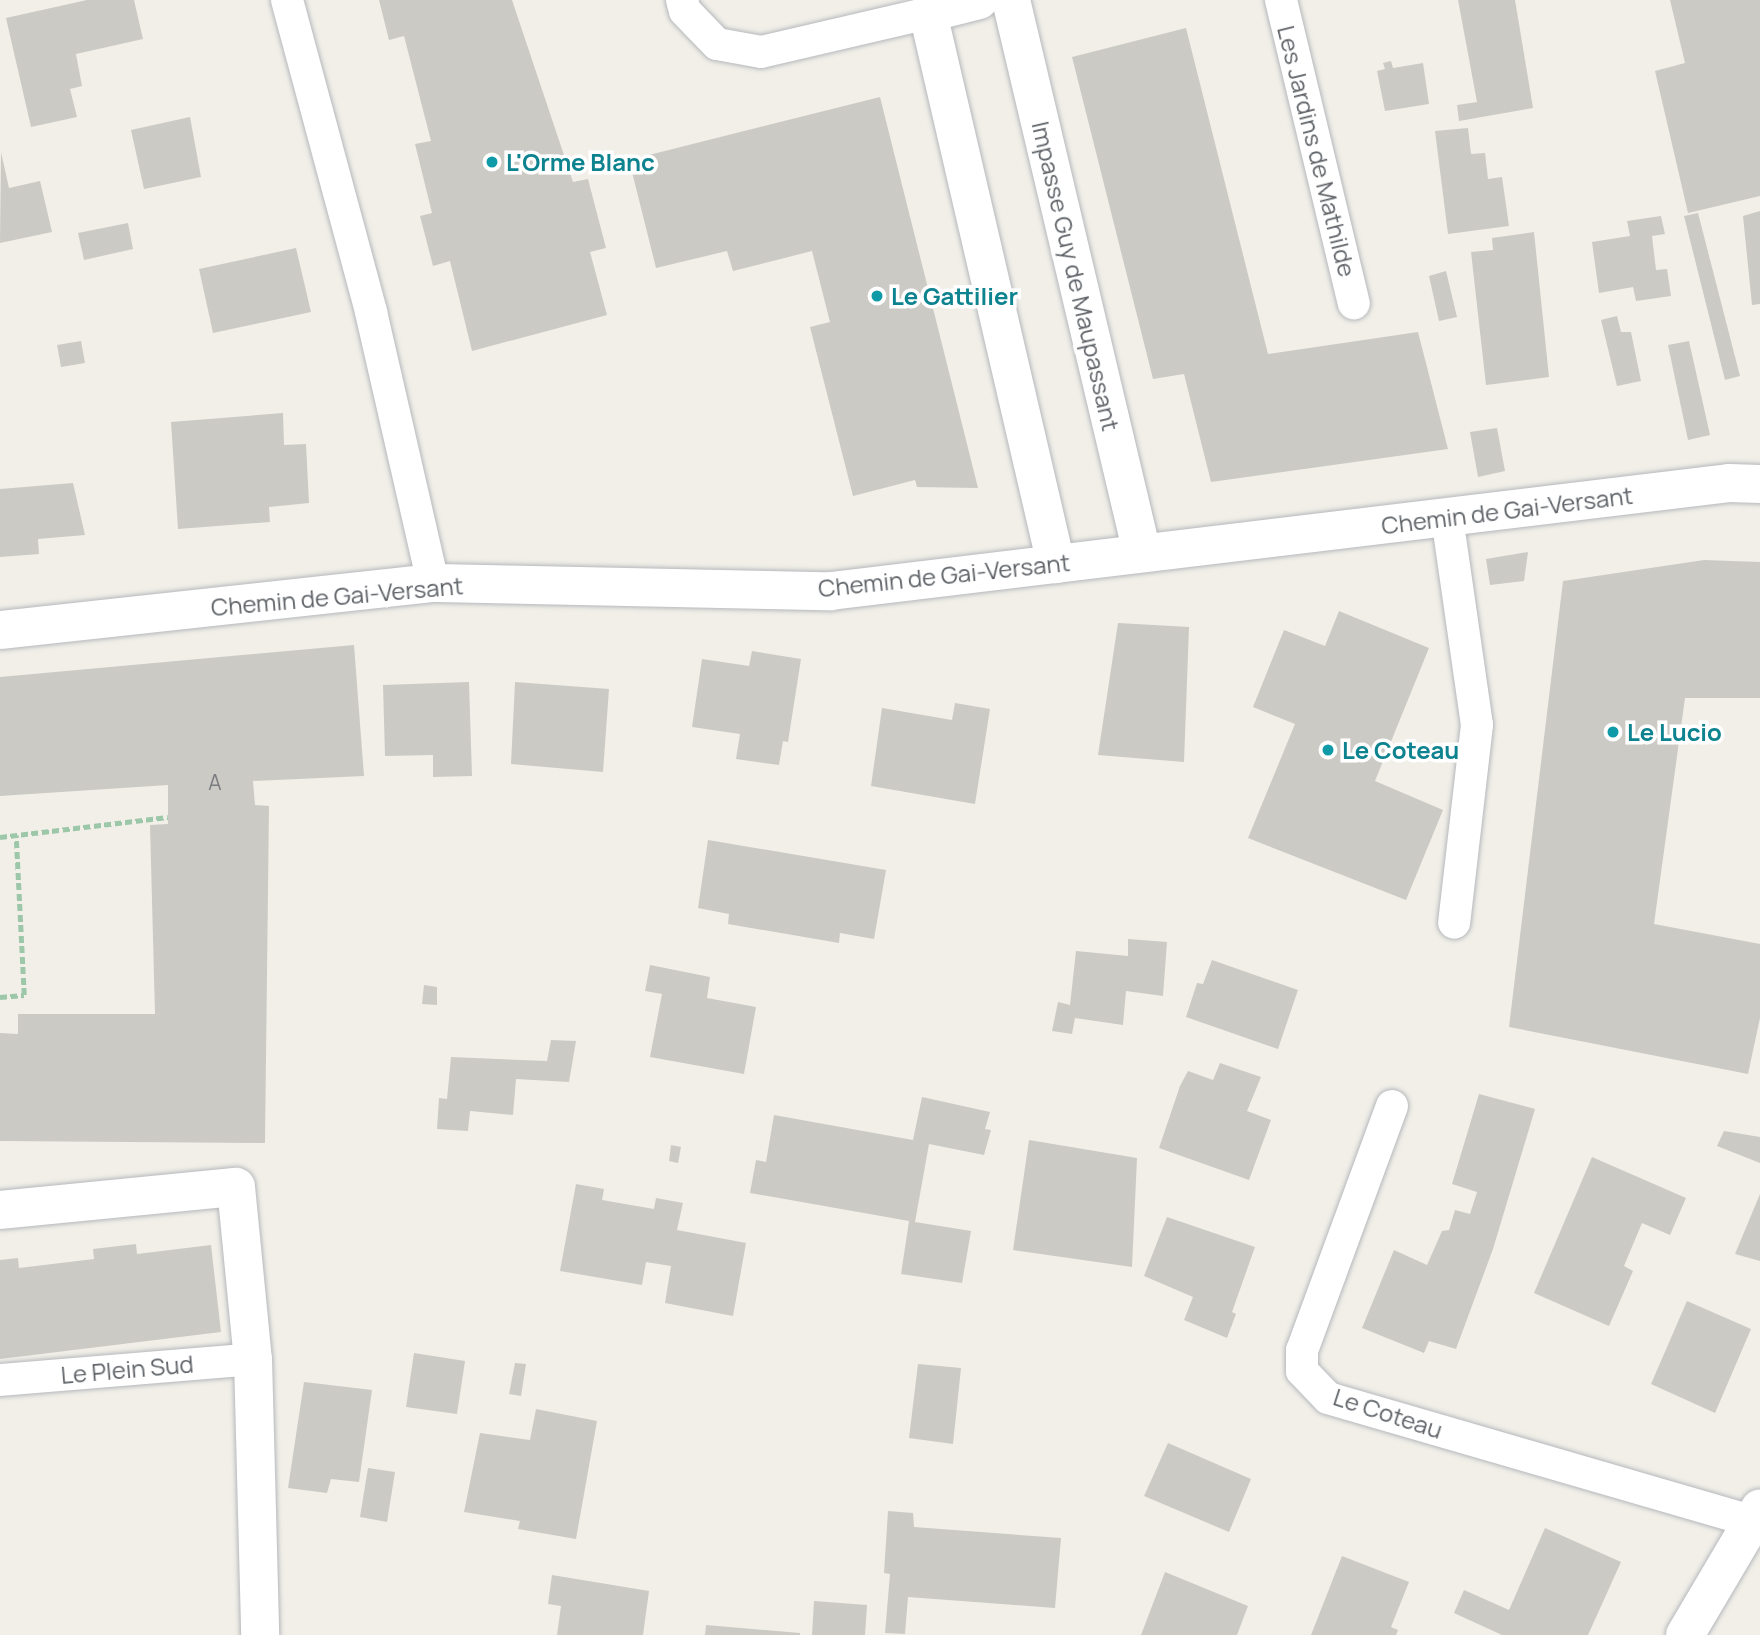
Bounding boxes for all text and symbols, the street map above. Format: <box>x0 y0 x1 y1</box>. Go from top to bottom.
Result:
street label: Les Jardins de Mathilde <box>1272 22 1362 280</box>
street label: Impasse Guy de Maupassant <box>1026 118 1126 434</box>
place label: L'Orme Blanc <box>506 148 655 176</box>
marker: L'Orme Blanc <box>484 154 500 170</box>
place label: Le Gattilier <box>891 282 1018 310</box>
marker: Le Gattilier <box>869 288 885 304</box>
street label: Chemin de Gai-Versant <box>1380 480 1634 540</box>
street label: Chemin de Gai-Versant <box>817 547 1071 603</box>
street label: Chemin de Gai-Versant <box>210 571 464 621</box>
place label: Le Lucio <box>1627 718 1722 746</box>
marker: Le Lucio <box>1605 724 1621 740</box>
place label: Le Coteau <box>1342 736 1459 764</box>
marker: Le Coteau <box>1320 742 1336 758</box>
house number: A <box>208 769 222 795</box>
street label: Le Plein Sud <box>59 1349 195 1389</box>
street label: Le Coteau <box>1330 1382 1446 1444</box>

